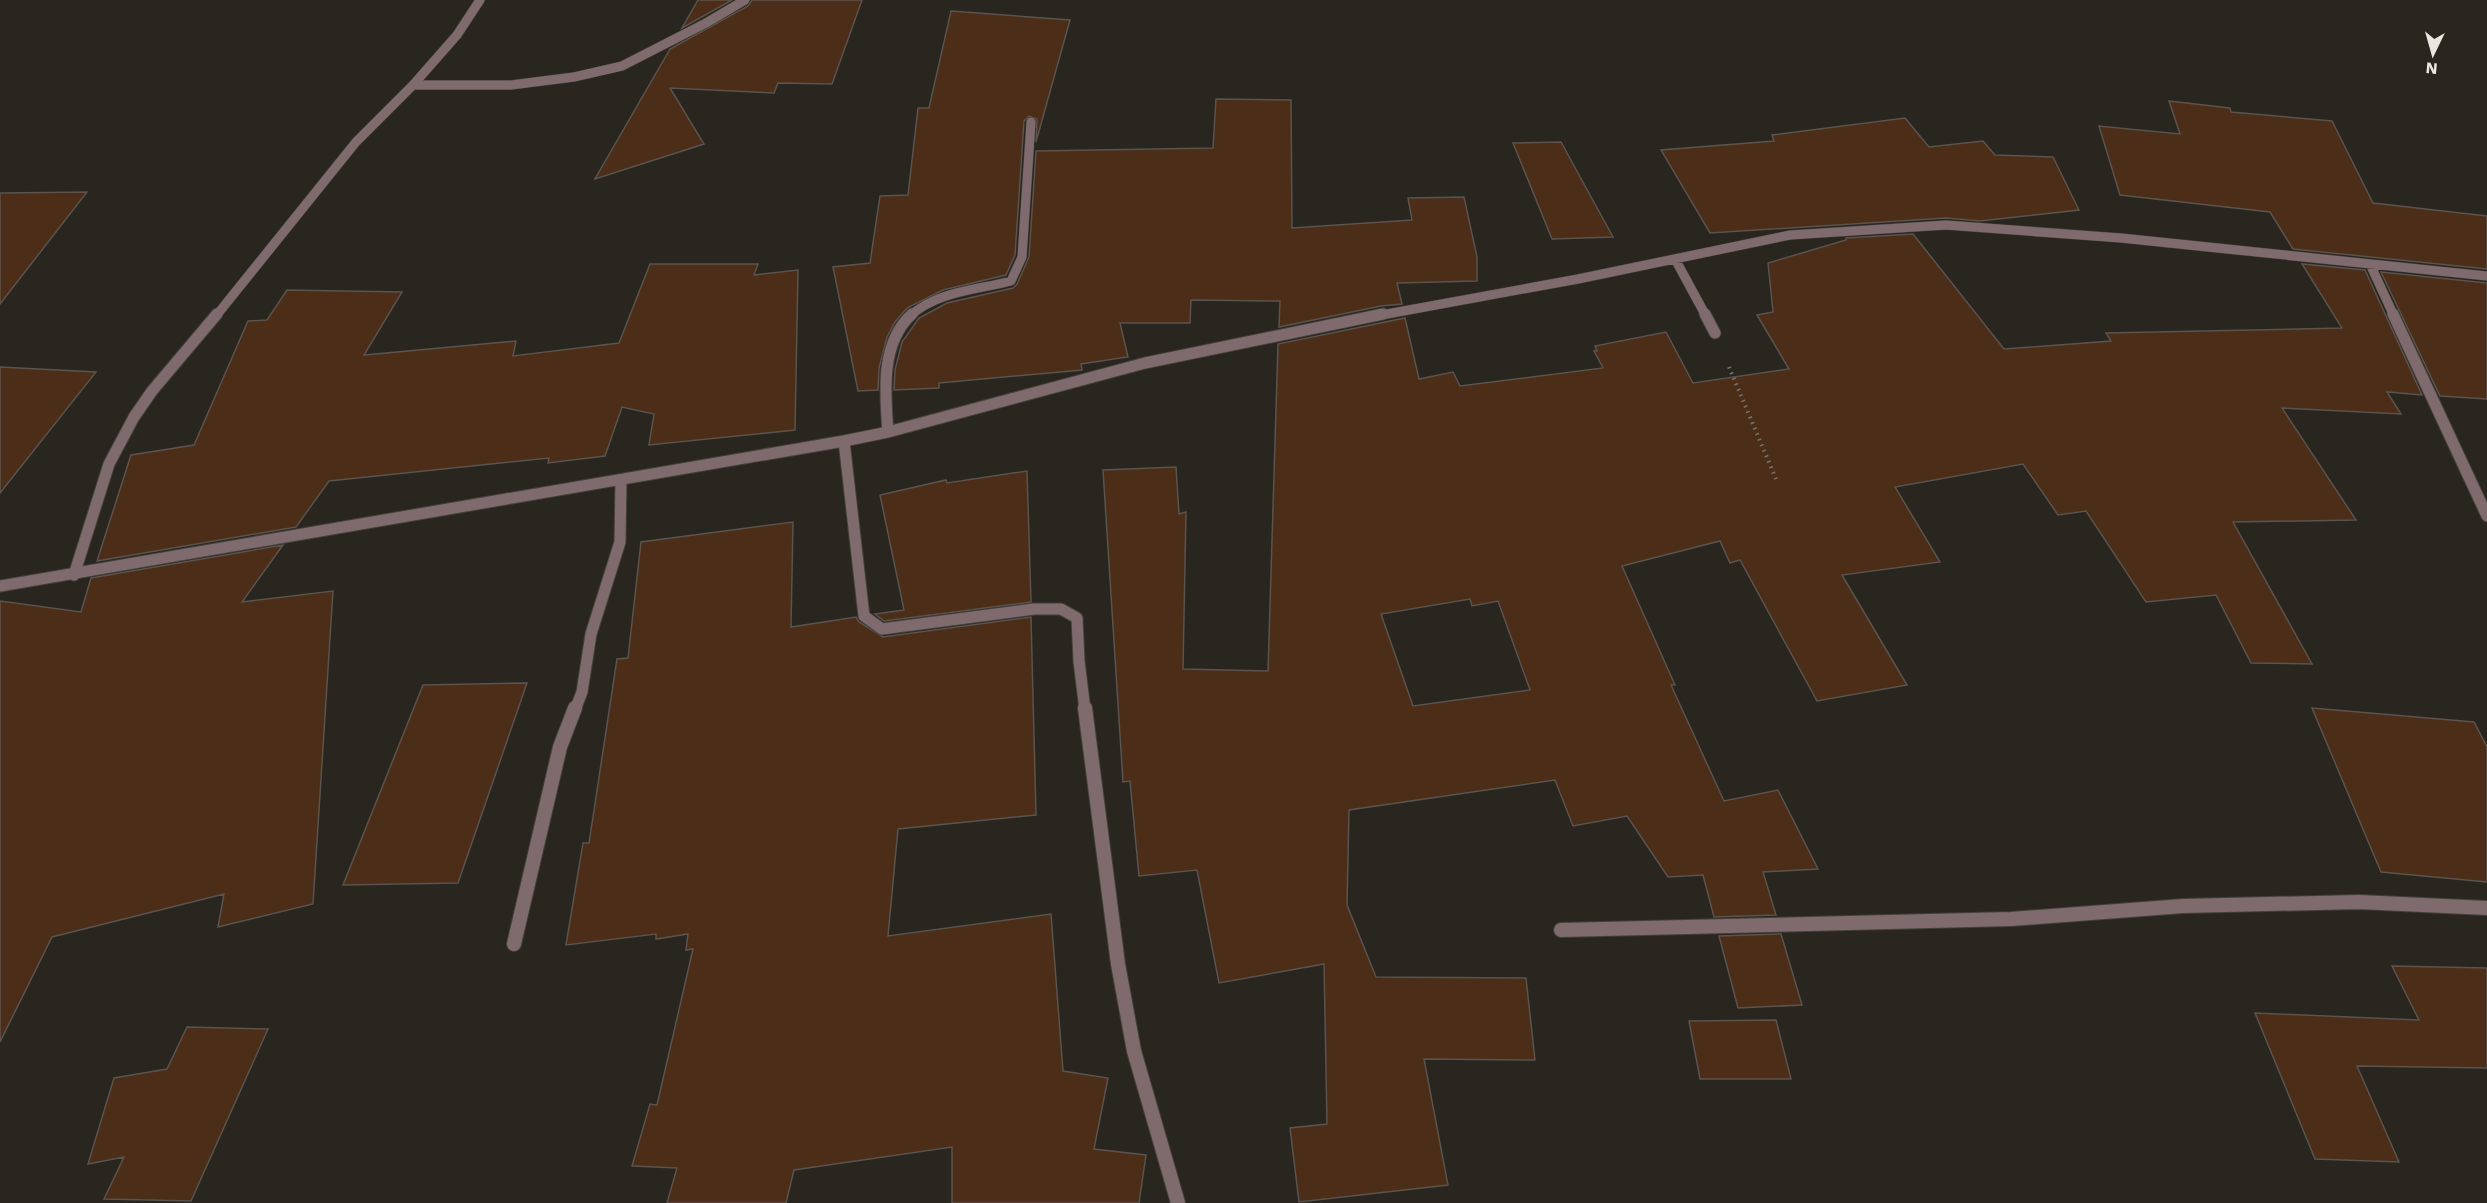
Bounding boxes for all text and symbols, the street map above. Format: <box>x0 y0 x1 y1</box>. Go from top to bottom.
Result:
north arrow <box>2403 24 2463 84</box>
text: N <box>2425 58 2438 78</box>

